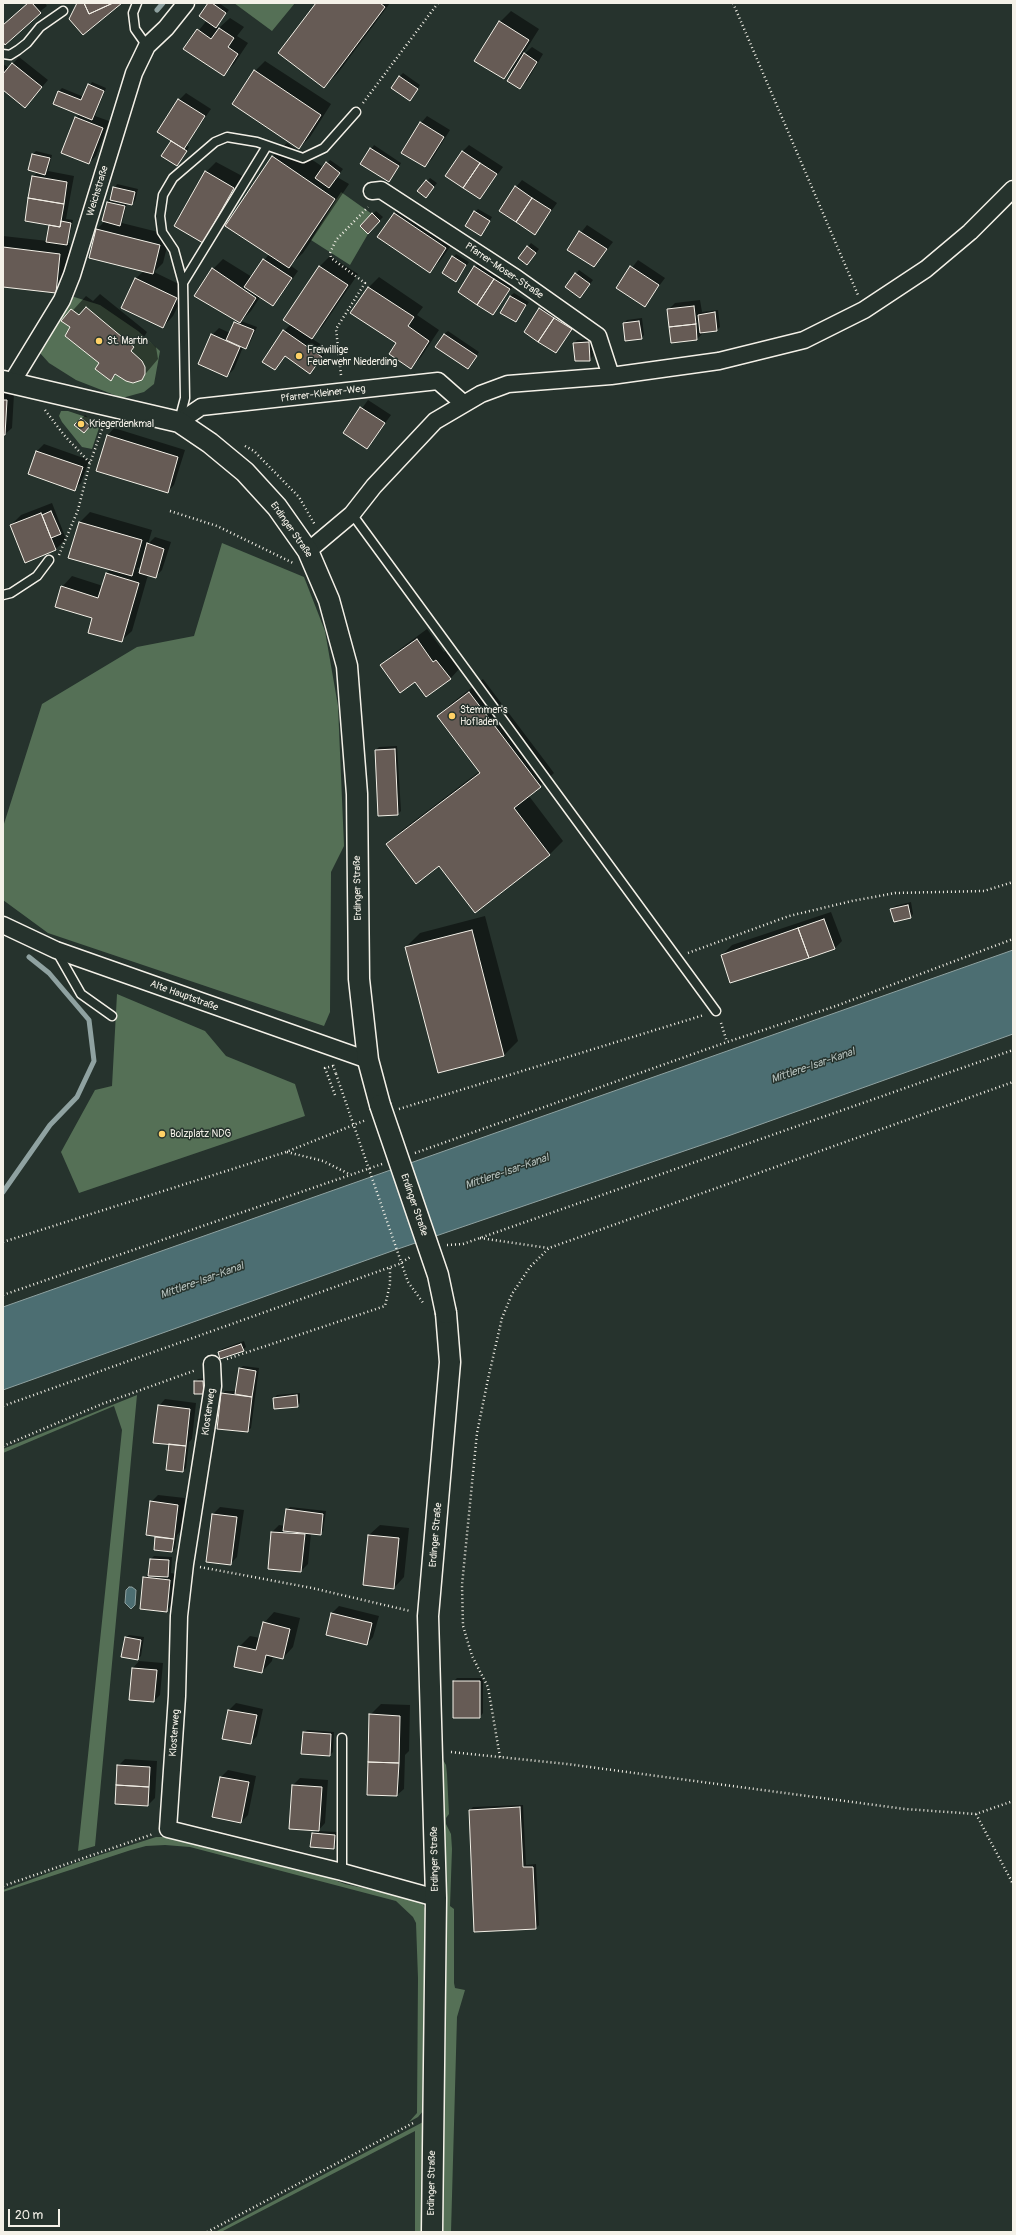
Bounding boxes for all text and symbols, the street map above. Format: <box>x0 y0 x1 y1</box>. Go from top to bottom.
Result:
street label: Weichstraße <box>85 164 111 218</box>
street label: Pfarrer-Moser-Straße <box>463 240 545 302</box>
place label: St. Martin <box>107 335 148 347</box>
marker: St. Martin <box>94 336 104 346</box>
place label: Freiwillige Feuerwehr Niederding <box>307 344 397 368</box>
marker: Freiwillige Feuerwehr Niederding <box>294 351 304 361</box>
street label: Pfarrer-Kleiner-Weg <box>280 383 366 405</box>
place label: Kriegerdenkmal <box>89 418 154 430</box>
marker: Kriegerdenkmal <box>76 419 86 429</box>
street label: Erdinger Straße <box>267 500 315 560</box>
place label: Stemmer's Hofladen <box>460 704 507 728</box>
marker: Stemmer's Hofladen <box>447 711 457 721</box>
street label: Erdinger Straße <box>351 855 365 921</box>
street label: Alte Hauptstraße <box>148 978 220 1014</box>
water label: Mittlere-Isar-Kanal <box>769 1045 857 1087</box>
place label: Bolzplatz NDG <box>170 1128 231 1140</box>
marker: Bolzplatz NDG <box>157 1129 167 1139</box>
water label: Mittlere-Isar-Kanal <box>463 1151 551 1193</box>
street label: Erdinger Straße <box>398 1172 430 1238</box>
water label: Mittlere-Isar-Kanal <box>159 1260 245 1302</box>
street label: Klosterweg <box>200 1388 218 1436</box>
street label: Erdinger Straße <box>427 1502 445 1568</box>
street label: Klosterweg <box>167 1709 183 1757</box>
street label: Erdinger Straße <box>428 1826 442 1892</box>
street label: Erdinger Straße <box>425 2150 439 2216</box>
scale bar <box>10 2201 62 2227</box>
text: 20 m <box>15 2208 43 2223</box>

